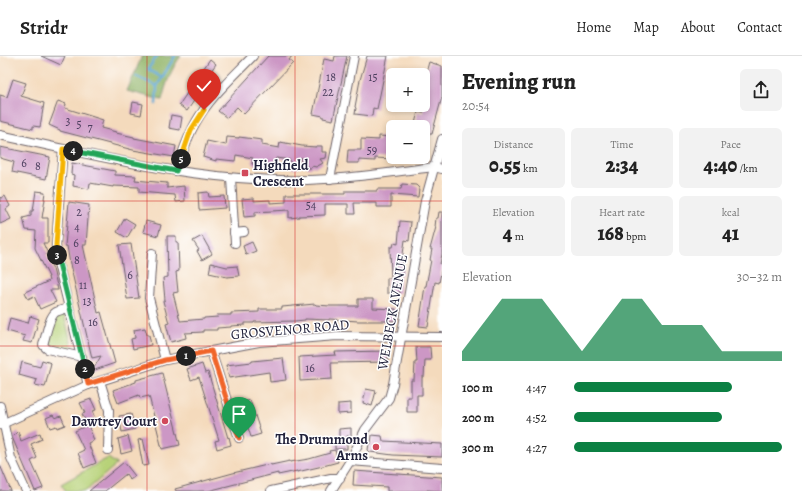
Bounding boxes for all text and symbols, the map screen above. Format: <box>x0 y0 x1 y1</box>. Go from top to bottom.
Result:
text: Stridr <box>20 15 68 41</box>
text: Home <box>576 18 611 37</box>
text: Map <box>633 18 659 37</box>
text: About <box>681 18 715 37</box>
text: Contact <box>737 18 782 37</box>
text: Evening run <box>462 67 576 97</box>
map controls <box>386 68 430 164</box>
button: + <box>386 68 430 112</box>
pin <box>187 69 221 110</box>
house number: 18 <box>326 69 336 85</box>
house number: 15 <box>368 69 378 85</box>
button: share <box>740 69 782 111</box>
icon: check <box>193 75 215 97</box>
house number: 22 <box>322 84 334 100</box>
text: 20:54 <box>462 97 490 114</box>
house number: 3 <box>66 113 71 129</box>
house number: 5 <box>76 116 82 132</box>
house number: 7 <box>87 119 93 135</box>
button: − <box>386 120 430 164</box>
text: Distance <box>494 137 533 152</box>
text: Time <box>611 137 633 152</box>
text: Pace <box>720 137 741 152</box>
pin: 4 <box>63 141 83 161</box>
house number: 59 <box>367 142 377 158</box>
text: 4 <box>70 143 76 158</box>
pin: 5 <box>171 149 191 169</box>
text: 5 <box>179 151 183 166</box>
text: 0.55 <box>489 152 521 179</box>
text: 2:34 <box>606 152 638 179</box>
text: 4:40 <box>704 152 737 179</box>
house number: 6 <box>21 155 27 171</box>
place label: Highfield Crescent <box>253 156 309 191</box>
house number: 8 <box>35 158 41 174</box>
text: km <box>521 161 538 176</box>
text: /km <box>737 161 758 176</box>
marker: Highfield Crescent <box>240 168 250 178</box>
house number: 54 <box>306 197 317 213</box>
house number: 2 <box>76 204 82 220</box>
text: Elevation <box>492 205 534 220</box>
text: Heart rate <box>599 205 645 220</box>
text: kcal <box>722 205 739 220</box>
house number: 4 <box>74 219 80 235</box>
text: 4 <box>503 220 512 247</box>
text: 168 <box>597 220 624 247</box>
text: 41 <box>722 220 739 247</box>
text: m <box>512 229 524 244</box>
text: bpm <box>624 229 646 244</box>
house number: 6 <box>73 235 79 251</box>
pin: 3 <box>47 245 67 265</box>
text: 3 <box>55 247 59 262</box>
house number: 8 <box>74 252 80 268</box>
street label: WELBECK AVENUE <box>373 253 412 372</box>
house number: 6 <box>127 267 133 283</box>
text: Elevation <box>462 268 512 285</box>
text: 30–32 m <box>737 268 782 285</box>
house number: 11 <box>79 277 87 293</box>
house number: 13 <box>82 293 92 309</box>
house number: 16 <box>88 314 98 330</box>
street label: GROSVENOR ROAD <box>230 315 350 344</box>
pin: 1 <box>176 346 196 366</box>
text: 1 <box>184 348 188 363</box>
pin: 2 <box>75 359 95 379</box>
house number: 16 <box>305 360 315 376</box>
text: 2 <box>82 361 88 376</box>
text: 100 m <box>462 379 493 396</box>
text: 4:47 <box>526 379 546 396</box>
pin <box>222 397 256 438</box>
icon: arrive <box>228 403 250 425</box>
text: 200 m <box>462 409 495 426</box>
text: 4:52 <box>526 409 547 426</box>
place label: Dawtrey Court <box>71 412 157 431</box>
marker: Dawtrey Court <box>160 416 170 426</box>
place label: The Drummond Arms <box>276 430 368 465</box>
text: 300 m <box>462 439 494 456</box>
text: 4:27 <box>526 439 547 456</box>
marker: The Drummond Arms <box>371 442 381 452</box>

